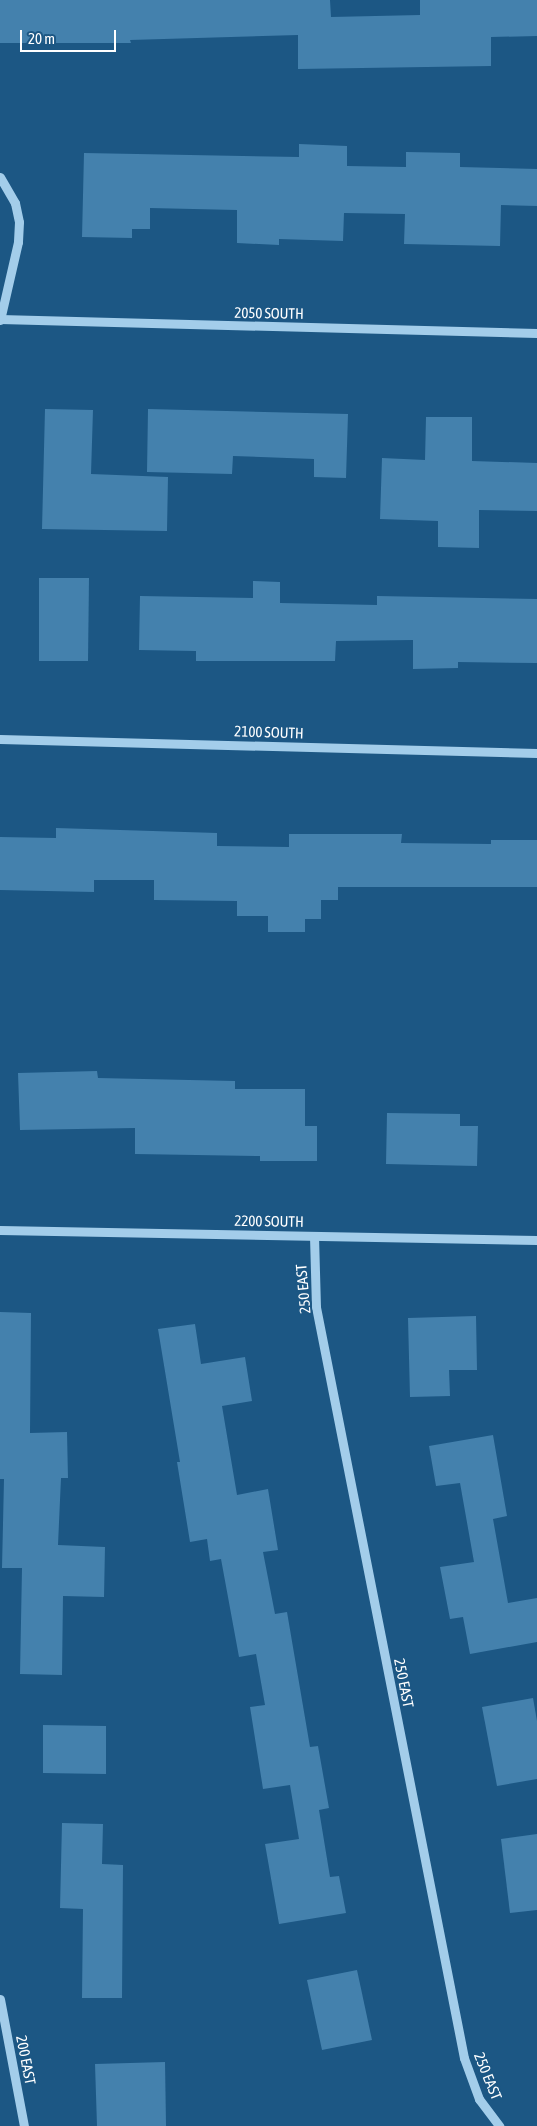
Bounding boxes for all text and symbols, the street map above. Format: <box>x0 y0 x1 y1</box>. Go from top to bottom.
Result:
scale bar <box>22 20 119 52</box>
text: 20 m <box>28 30 55 47</box>
street label: 2050 SOUTH <box>234 303 304 323</box>
street label: 2100 SOUTH <box>234 722 304 742</box>
street label: 2200 SOUTH <box>234 1211 304 1231</box>
street label: 250 EAST <box>292 1263 314 1315</box>
street label: 250 EAST <box>390 1657 418 1709</box>
street label: 200 EAST <box>12 2034 40 2086</box>
street label: 250 EAST <box>470 2050 506 2102</box>

